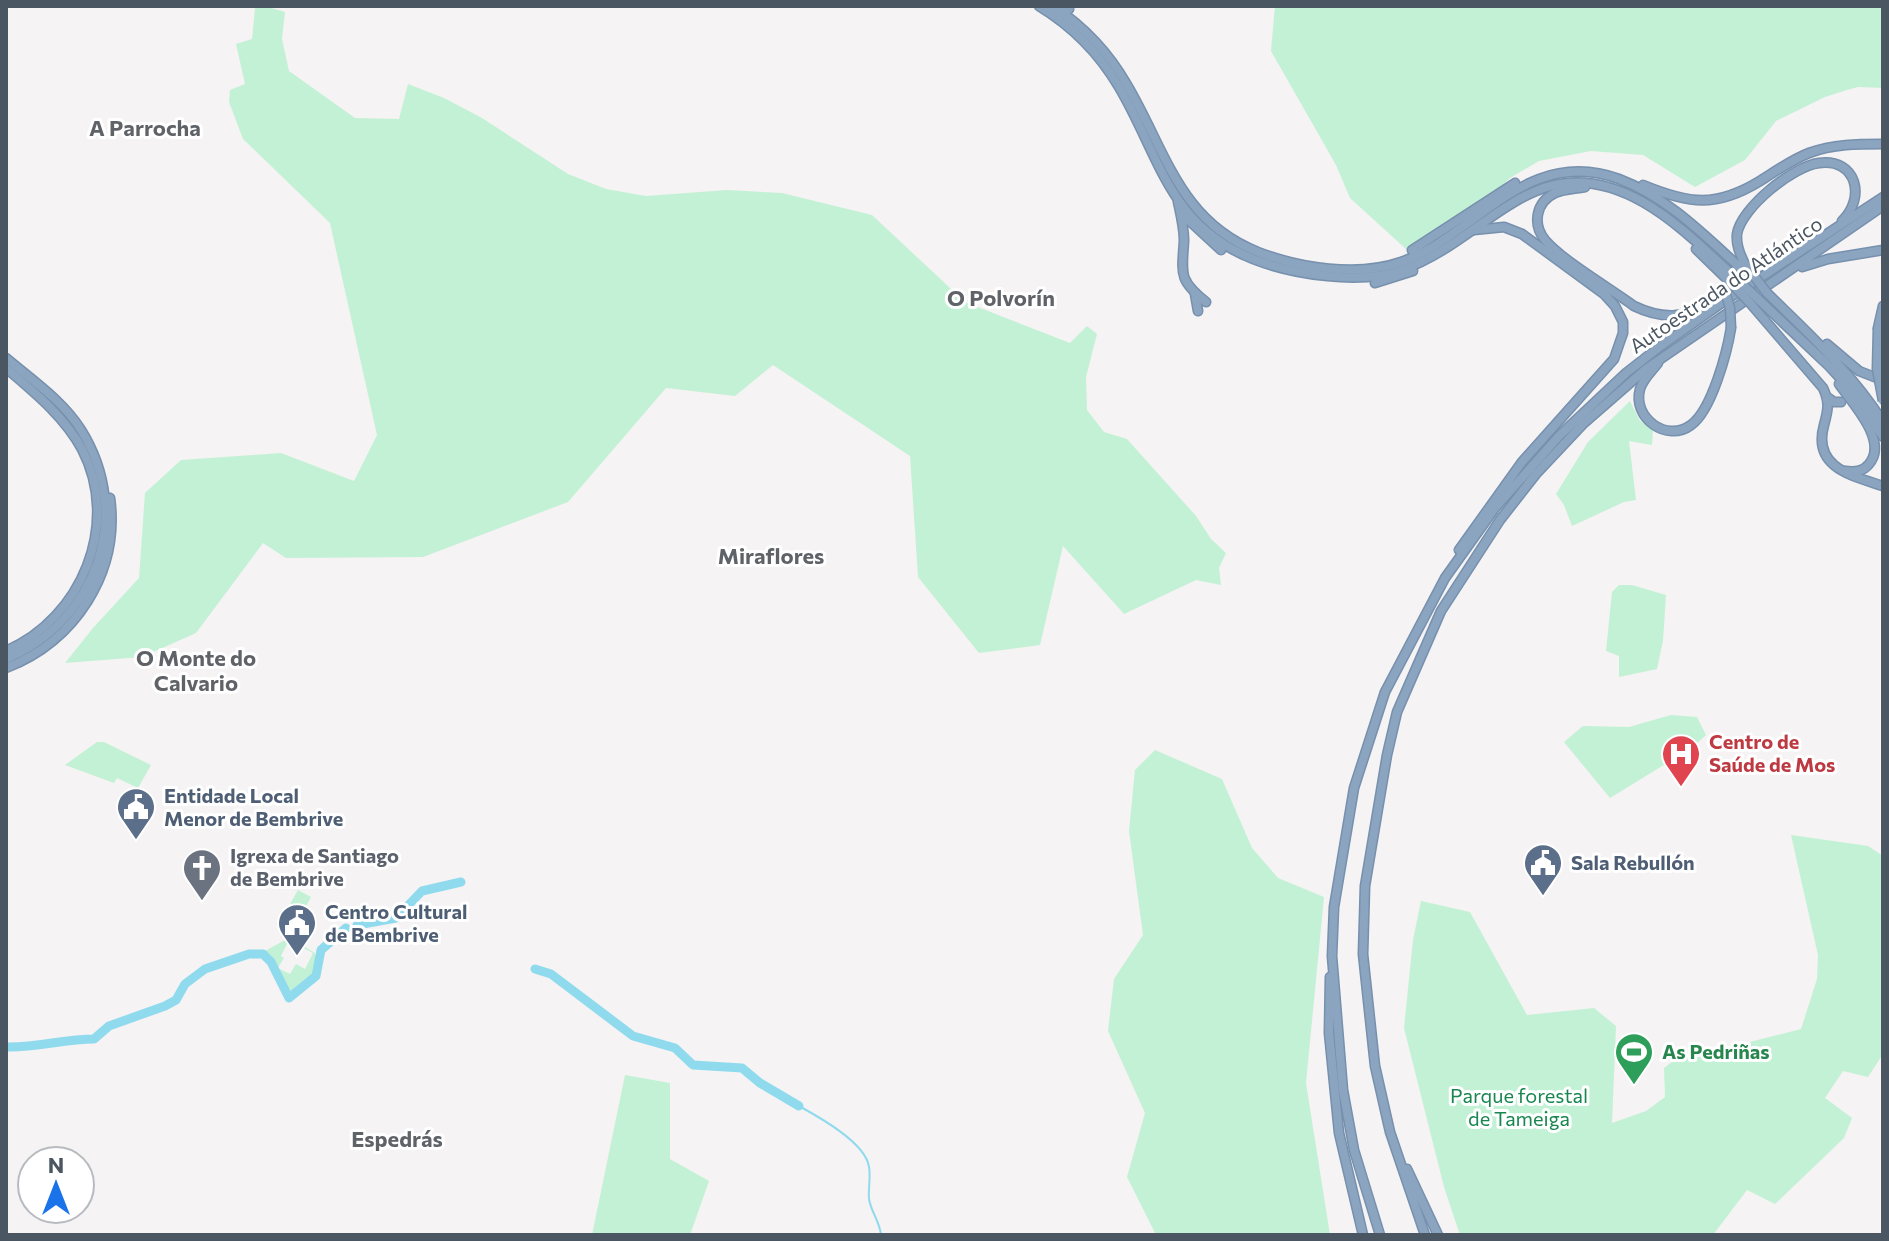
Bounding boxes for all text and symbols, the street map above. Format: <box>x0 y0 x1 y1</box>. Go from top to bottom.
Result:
district label: A Parrocha <box>89 114 201 141</box>
street label: Autoestrada do Atlántico <box>1625 211 1826 358</box>
district label: O Polvorín <box>947 284 1055 311</box>
district label: Miraflores <box>718 542 824 569</box>
district label: O Monte do Calvario <box>136 644 256 696</box>
place label: Centro de Saúde de Mos <box>1709 729 1835 776</box>
hospital icon: Centro de Saúde de Mos <box>1660 733 1702 788</box>
place label: Entidade Local Menor de Bembrive <box>164 783 343 830</box>
public building icon: Entidade Local Menor de Bembrive <box>115 786 157 841</box>
public building icon: Sala Rebullón <box>1522 842 1564 897</box>
place label: Igrexa de Santiago de Bembrive <box>230 843 399 890</box>
church icon: Igrexa de Santiago de Bembrive <box>181 847 223 902</box>
place label: Sala Rebullón <box>1571 850 1695 874</box>
place label: Centro Cultural de Bembrive <box>325 899 467 946</box>
public building icon: Centro Cultural de Bembrive <box>276 902 318 957</box>
sports icon: As Pedriñas <box>1613 1031 1655 1086</box>
place label: As Pedriñas <box>1662 1039 1770 1063</box>
park label: Parque forestal de Tameiga <box>1450 1083 1588 1130</box>
district label: Espedrás <box>351 1125 443 1152</box>
north arrow <box>16 1145 96 1225</box>
text: N <box>48 1151 64 1178</box>

